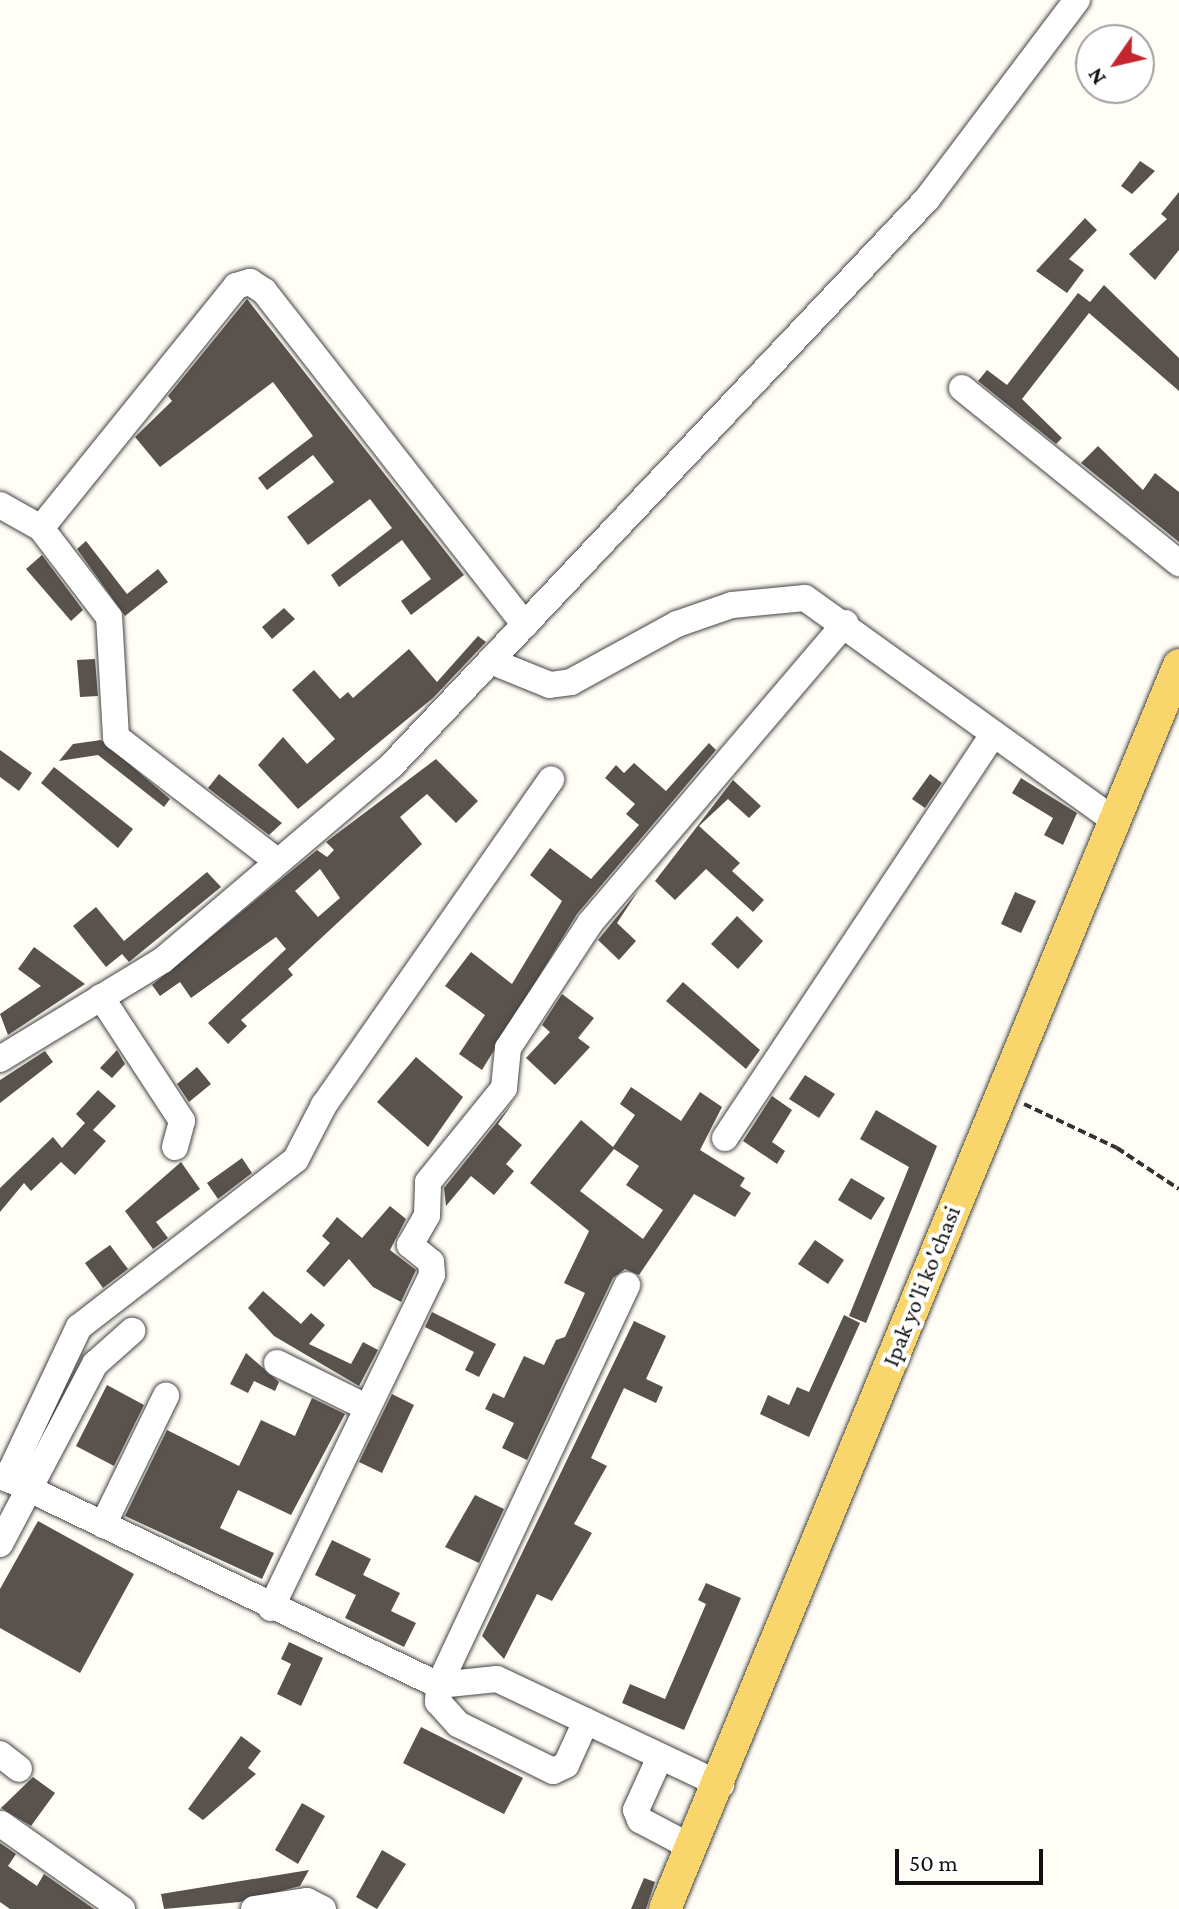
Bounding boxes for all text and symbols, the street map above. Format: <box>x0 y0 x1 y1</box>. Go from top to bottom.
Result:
north arrow <box>1075 24 1155 104</box>
text: N <box>1082 63 1111 90</box>
street label: Ipak yo'li ko'chasi <box>876 1202 966 1370</box>
scale bar <box>899 1833 1047 1883</box>
text: 50 m <box>909 1849 958 1876</box>

